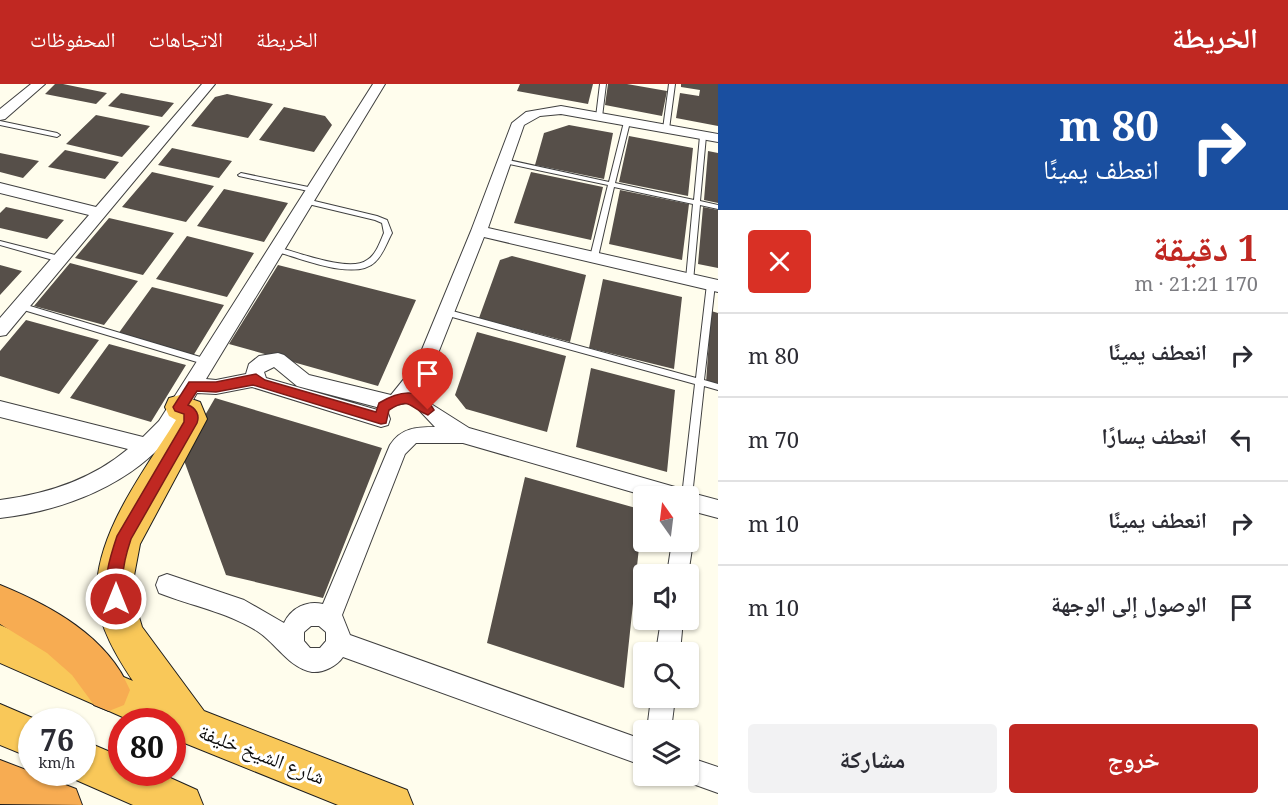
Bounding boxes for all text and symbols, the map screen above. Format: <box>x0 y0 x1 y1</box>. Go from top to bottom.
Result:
text: الخريطة <box>1172 18 1258 56</box>
text: المحفوظات <box>30 25 115 53</box>
text: الاتجاهات <box>148 25 223 53</box>
text: الخريطة <box>256 25 318 53</box>
text: 80 m <box>1059 96 1159 153</box>
icon: right <box>1180 108 1258 186</box>
text: انعطف يمينًا <box>1043 150 1159 187</box>
text: 1 دقيقة <box>1153 223 1258 272</box>
button: close <box>748 230 811 293</box>
text: 170 m · 21:21 <box>1135 270 1258 297</box>
text: انعطف يمينًا <box>1108 336 1207 366</box>
icon: right <box>1225 339 1258 372</box>
text: 80 m <box>748 340 799 370</box>
pin <box>402 348 453 410</box>
icon: arrive <box>411 357 444 390</box>
text: انعطف يسارًا <box>1102 420 1207 450</box>
icon: left <box>1225 423 1258 456</box>
text: 70 m <box>748 424 799 454</box>
north arrow <box>633 486 699 552</box>
map controls <box>633 486 699 786</box>
text: انعطف يمينًا <box>1108 504 1207 534</box>
icon: right <box>1225 507 1258 540</box>
text: 10 m <box>748 508 799 538</box>
button: sound <box>633 564 699 630</box>
position arrow <box>84 567 148 631</box>
text: الوصول إلى الوجهة <box>1051 588 1207 618</box>
icon: arrive <box>1225 591 1258 624</box>
text: 10 m <box>748 592 799 622</box>
button: search <box>633 642 699 708</box>
speed limit sign: 80 <box>108 708 186 786</box>
street label: شارع الشيخ خليفة <box>195 718 329 790</box>
text: 76 <box>40 719 74 760</box>
button: layers <box>633 720 699 786</box>
button: مشاركة <box>748 724 997 793</box>
button: خروج <box>1009 724 1258 793</box>
text: km/h <box>39 752 75 772</box>

